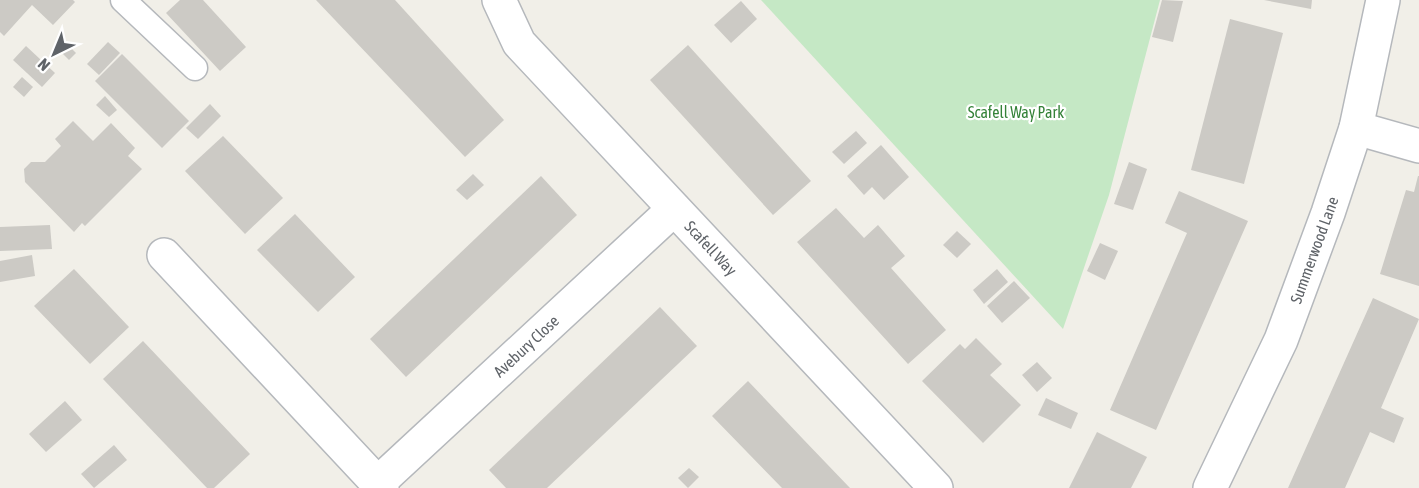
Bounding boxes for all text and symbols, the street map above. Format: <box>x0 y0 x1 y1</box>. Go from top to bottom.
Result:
north arrow <box>24 24 84 84</box>
text: N <box>34 55 53 75</box>
park label: Scafell Way Park <box>968 103 1064 122</box>
street label: Summerwood Lane <box>1286 194 1342 306</box>
street label: Scafell Way <box>681 217 741 280</box>
street label: Avebury Close <box>490 311 563 381</box>

